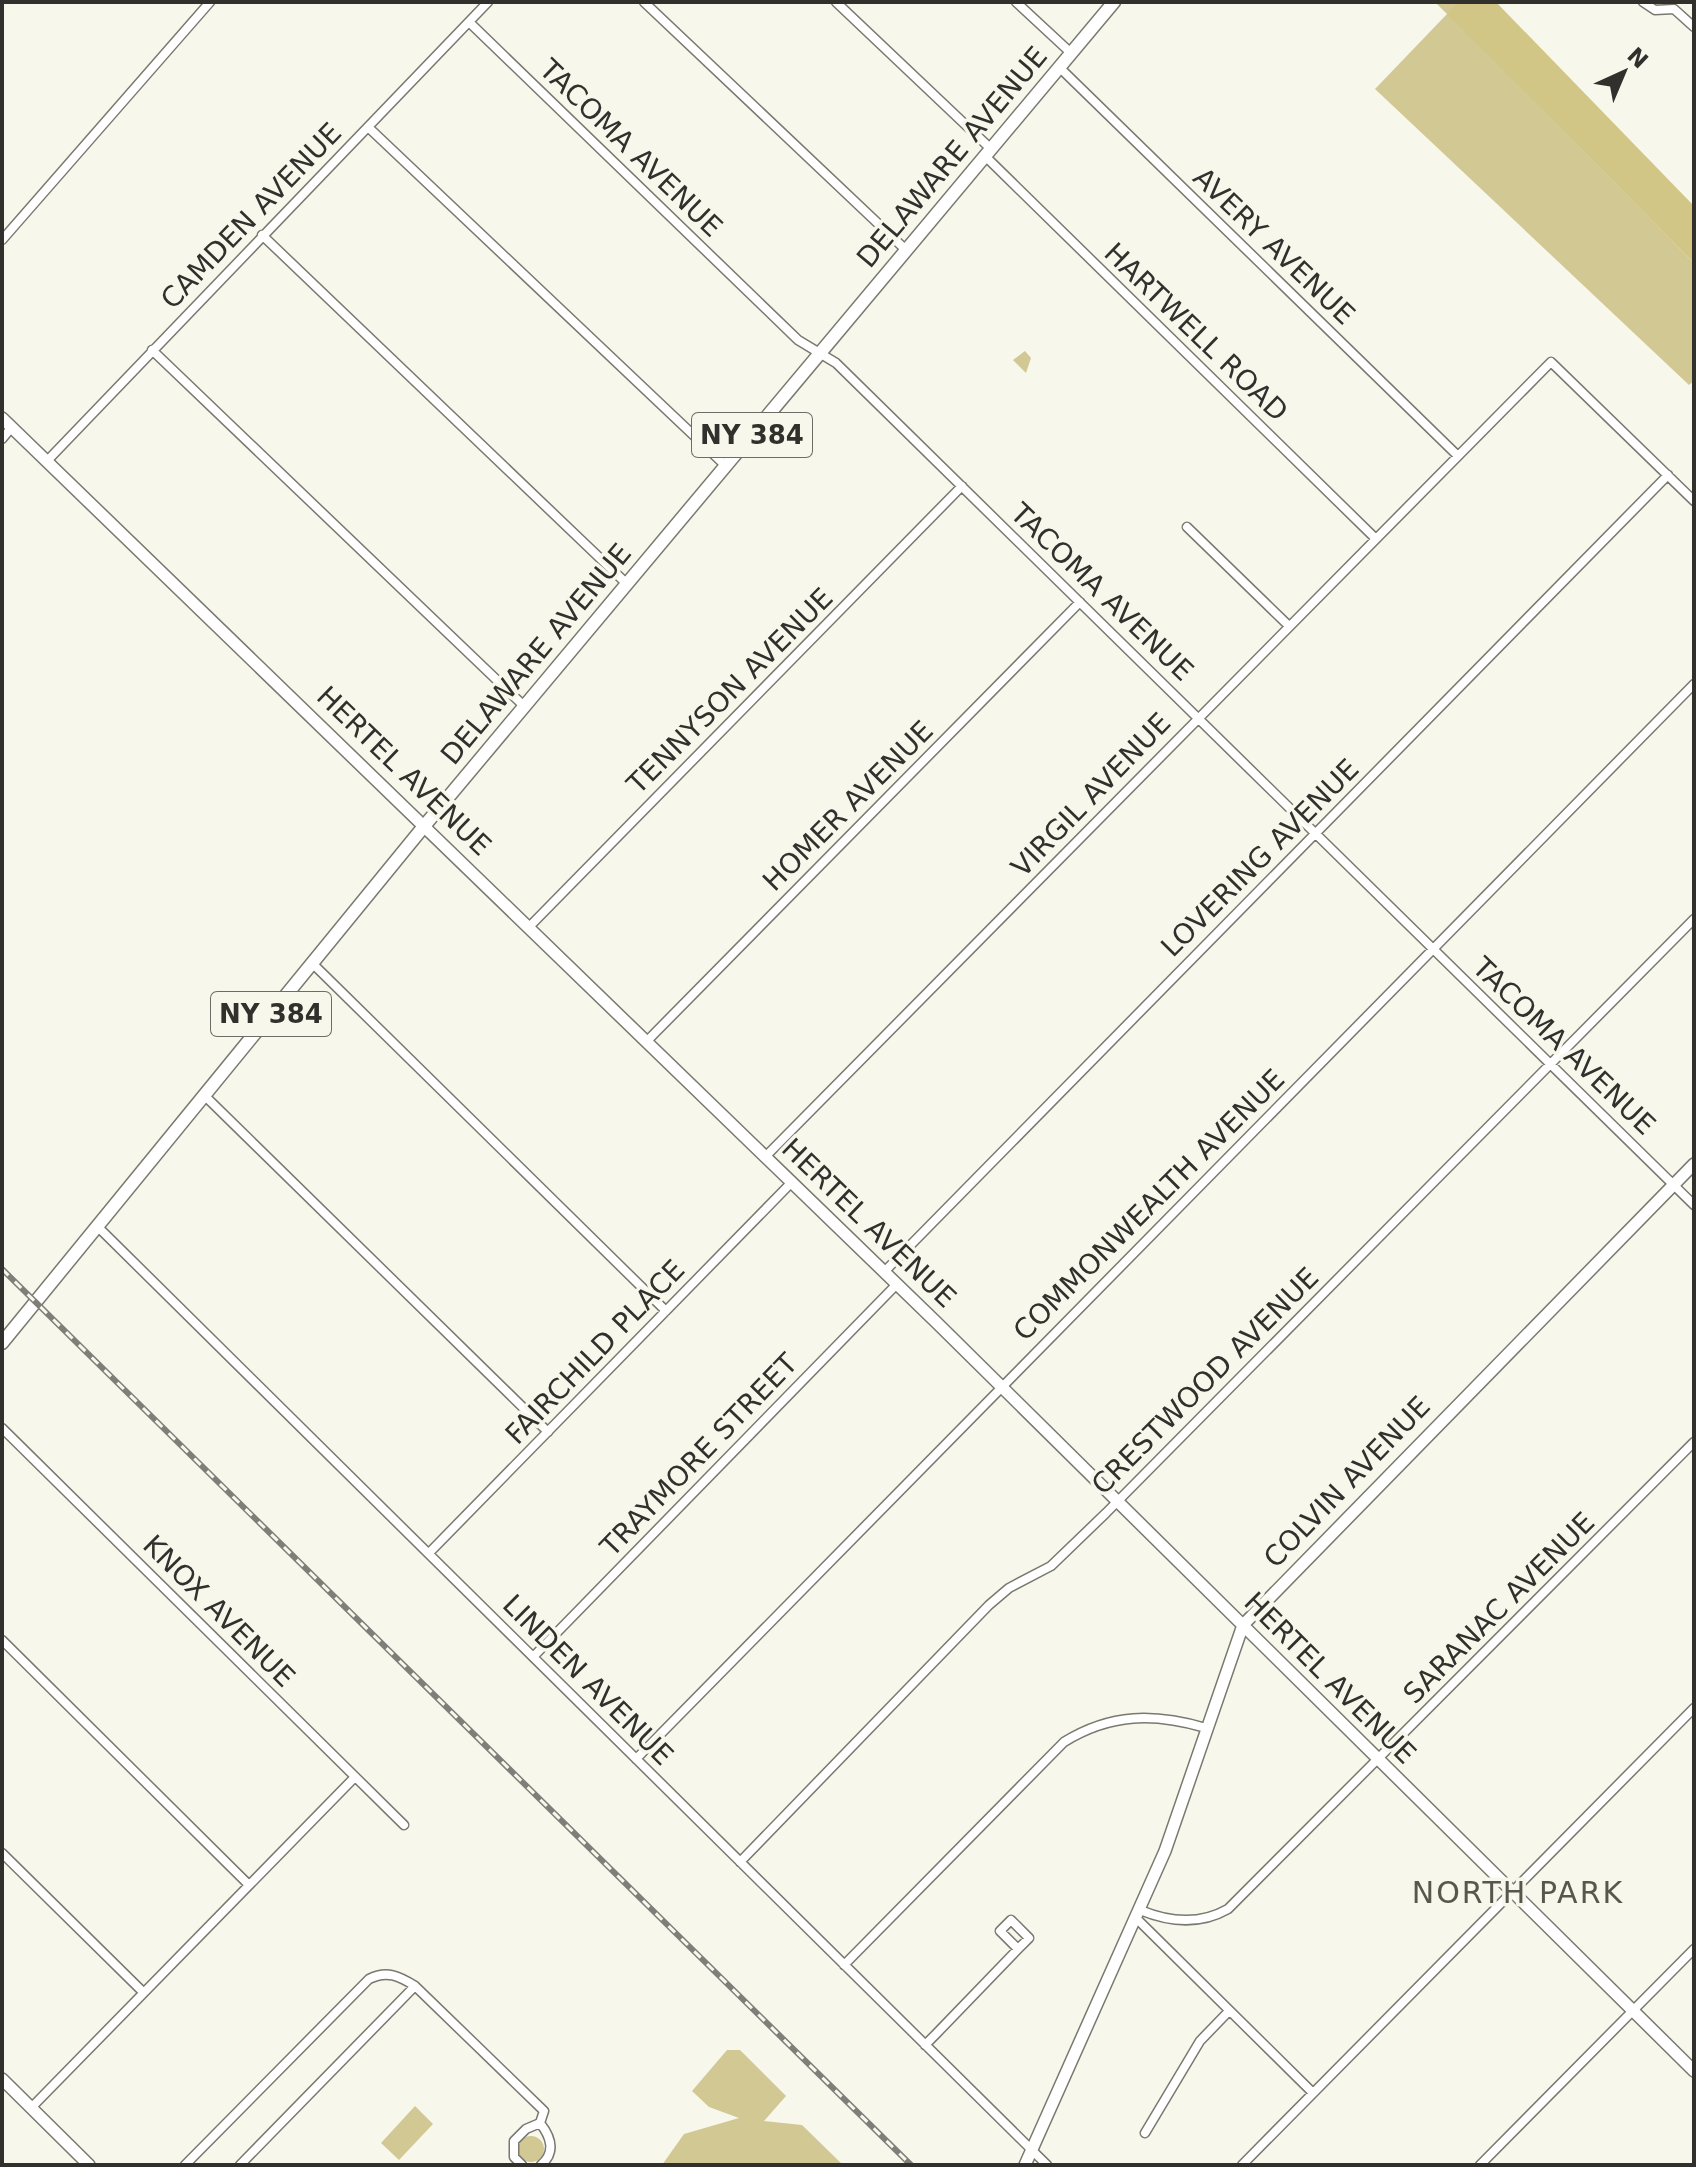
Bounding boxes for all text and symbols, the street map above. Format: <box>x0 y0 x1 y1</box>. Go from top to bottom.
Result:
north arrow <box>1584 32 1664 112</box>
street label: DELAWARE AVENUE <box>850 40 1054 274</box>
text: N <box>1622 43 1653 73</box>
street label: TACOMA AVENUE <box>532 52 729 243</box>
street label: CAMDEN AVENUE <box>154 116 348 316</box>
street label: AVERY AVENUE <box>1187 161 1361 331</box>
street label: HARTWELL ROAD <box>1098 236 1294 428</box>
road number: NY 384 <box>692 413 812 457</box>
street label: TACOMA AVENUE <box>1003 496 1200 687</box>
street label: DELAWARE AVENUE <box>434 537 638 771</box>
street label: TENNYSON AVENUE <box>620 581 840 801</box>
street label: HERTEL AVENUE <box>310 680 498 862</box>
street label: VIRGIL AVENUE <box>1005 706 1177 884</box>
street label: HOMER AVENUE <box>756 714 940 898</box>
street label: LOVERING AVENUE <box>1154 752 1366 964</box>
street label: TACOMA AVENUE <box>1465 950 1662 1141</box>
road number: NY 384 <box>211 992 331 1036</box>
street label: COMMONWEALTH AVENUE <box>1007 1063 1291 1347</box>
street label: HERTEL AVENUE <box>775 1132 963 1314</box>
street label: FAIRCHILD PLACE <box>499 1253 691 1451</box>
street label: CRESTWOOD AVENUE <box>1085 1261 1325 1501</box>
street label: TRAYMORE STREET <box>593 1346 805 1564</box>
street label: COLVIN AVENUE <box>1257 1390 1437 1574</box>
street label: SARANAC AVENUE <box>1397 1506 1601 1710</box>
street label: KNOX AVENUE <box>136 1528 302 1694</box>
street label: HERTEL AVENUE <box>1237 1585 1423 1771</box>
street label: LINDEN AVENUE <box>496 1588 680 1772</box>
district label: NORTH PARK <box>1412 1875 1624 1910</box>

